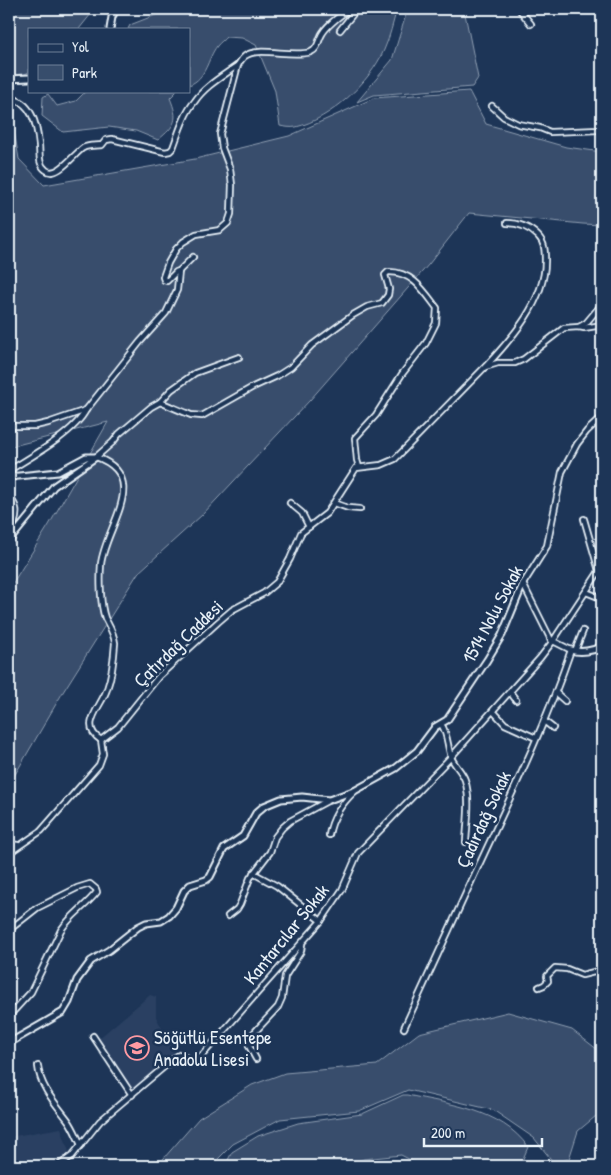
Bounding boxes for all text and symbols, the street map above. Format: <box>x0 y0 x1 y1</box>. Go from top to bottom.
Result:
legend <box>28 28 190 92</box>
text: Yol <box>72 36 89 57</box>
text: Park <box>72 62 97 83</box>
street label: 1514 Nolu Sokak <box>455 560 529 668</box>
street label: Çatırdağ Caddesi <box>127 594 229 692</box>
street label: Çadırdağ Sokak <box>449 766 517 872</box>
street label: Kantarcılar Sokak <box>237 878 335 990</box>
place label: Söğütlü Esentepe Anadolu Lisesi <box>154 1024 272 1072</box>
school or university icon: Söğütlü Esentepe Anadolu Lisesi <box>124 1035 150 1061</box>
scale bar <box>424 1115 541 1147</box>
text: 200 m <box>431 1122 465 1143</box>

